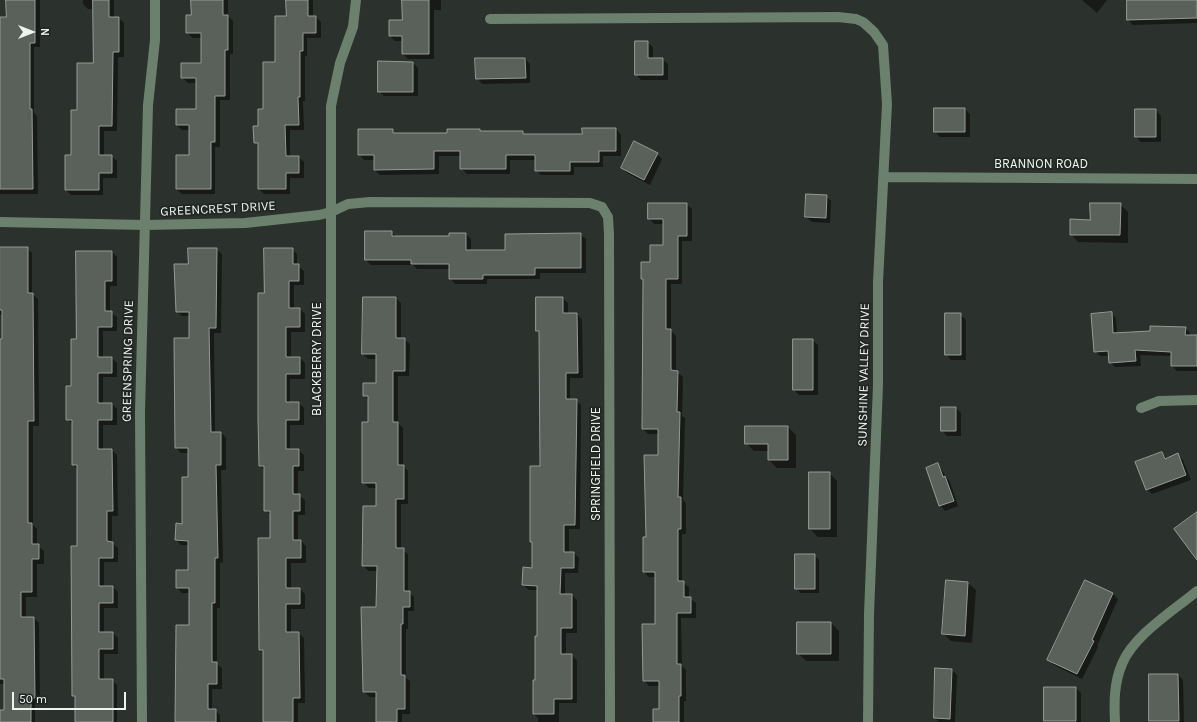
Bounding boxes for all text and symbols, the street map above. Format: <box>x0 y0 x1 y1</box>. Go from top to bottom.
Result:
north arrow <box>12 12 52 52</box>
text: N <box>38 28 51 36</box>
street label: BRANNON ROAD <box>994 156 1088 172</box>
street label: GREENCREST DRIVE <box>160 198 276 220</box>
street label: GREENSPRING DRIVE <box>119 300 137 422</box>
street label: BLACKBERRY DRIVE <box>309 302 325 416</box>
street label: SUNSHINE VALLEY DRIVE <box>855 303 873 447</box>
street label: SPRINGFIELD DRIVE <box>588 407 604 521</box>
scale bar <box>14 684 128 710</box>
text: 50 m <box>19 692 47 706</box>

